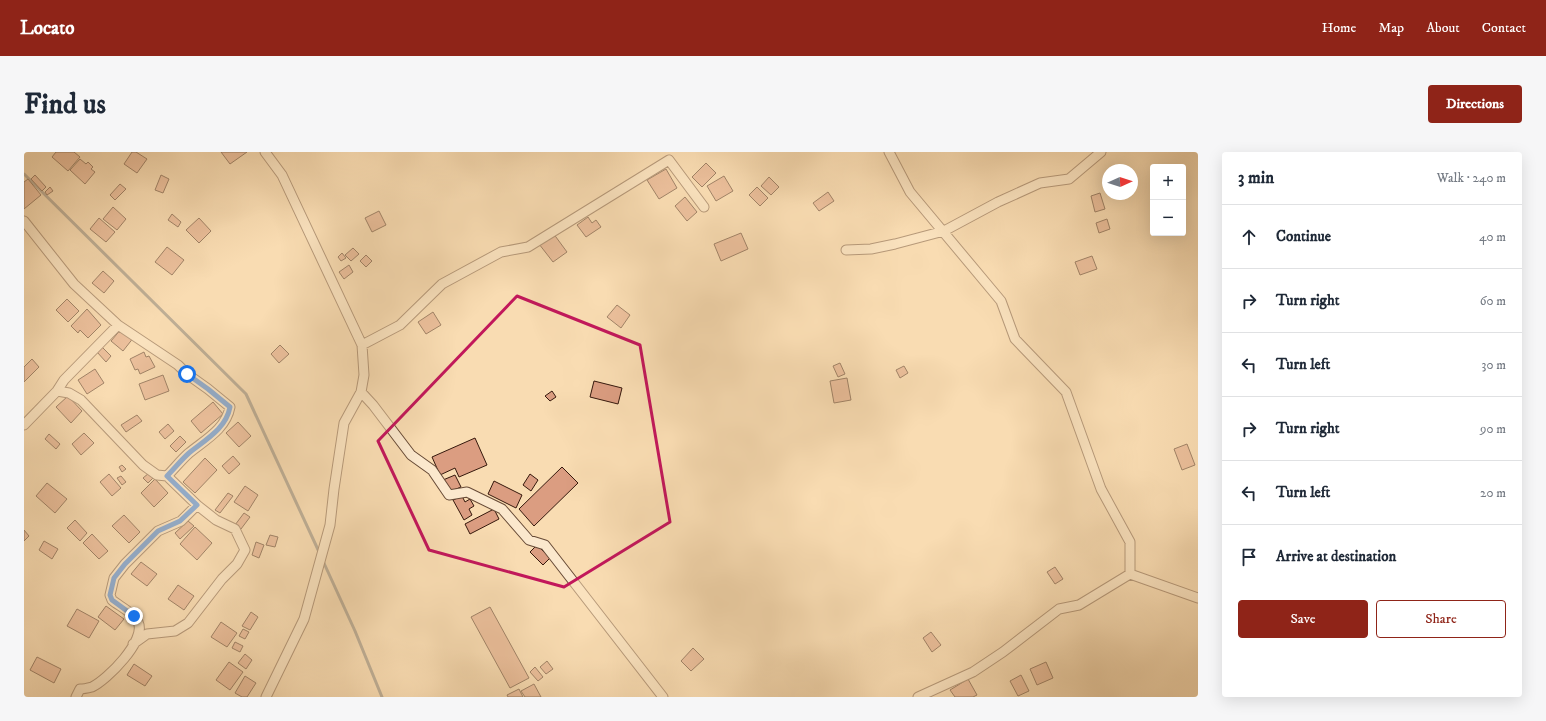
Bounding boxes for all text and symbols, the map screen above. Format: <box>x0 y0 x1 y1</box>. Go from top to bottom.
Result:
text: Locato <box>20 17 75 40</box>
text: Home <box>1322 19 1356 37</box>
text: Map <box>1378 19 1404 37</box>
text: About <box>1426 19 1460 37</box>
text: Contact <box>1482 19 1526 37</box>
button: Directions <box>1428 85 1522 123</box>
text: Find us <box>24 87 106 122</box>
north arrow <box>1102 164 1138 200</box>
map controls <box>1150 164 1186 236</box>
button: + <box>1150 164 1186 200</box>
text: 3 min <box>1238 167 1274 189</box>
text: Walk · 240 m <box>1437 170 1506 186</box>
button: − <box>1150 200 1186 236</box>
icon: ahead <box>1238 226 1260 248</box>
text: Continue <box>1276 227 1331 246</box>
text: 40 m <box>1479 229 1506 245</box>
icon: right <box>1238 290 1260 312</box>
text: Turn right <box>1276 291 1339 310</box>
text: 60 m <box>1480 293 1506 309</box>
icon: left <box>1238 354 1260 376</box>
text: Turn left <box>1276 355 1330 374</box>
text: 30 m <box>1482 357 1506 373</box>
route start <box>178 365 196 383</box>
icon: right <box>1238 418 1260 440</box>
text: Turn right <box>1276 419 1339 438</box>
text: 90 m <box>1480 421 1506 437</box>
icon: left <box>1238 482 1260 504</box>
text: Turn left <box>1276 483 1330 502</box>
text: 20 m <box>1480 485 1506 501</box>
icon: arrive <box>1238 546 1260 568</box>
text: Arrive at destination <box>1276 547 1396 566</box>
button: Save <box>1238 600 1368 638</box>
button: Share <box>1376 600 1506 638</box>
route end <box>125 607 143 625</box>

